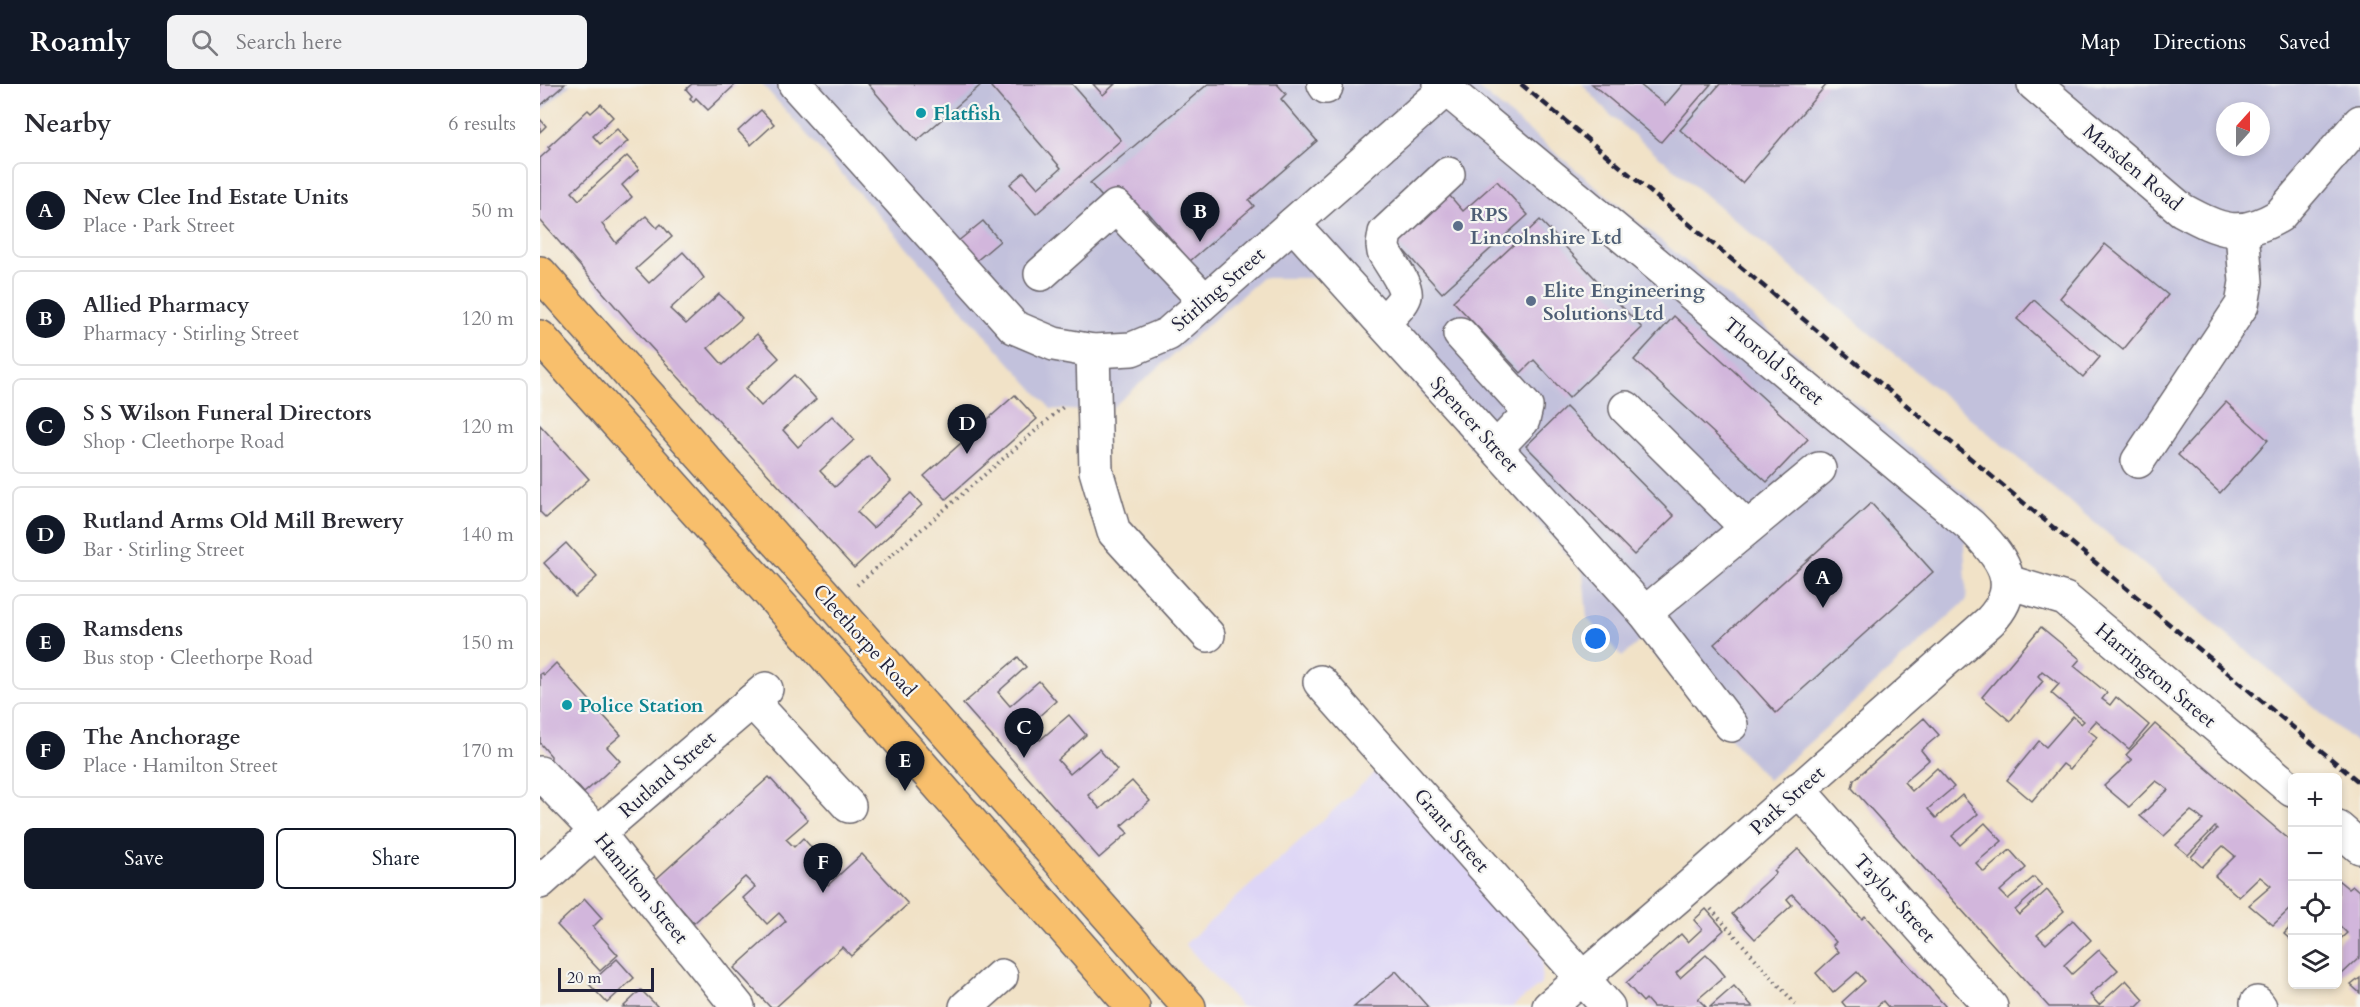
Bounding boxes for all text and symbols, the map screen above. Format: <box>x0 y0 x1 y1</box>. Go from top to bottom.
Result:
search box <box>167 15 587 69</box>
text: Roamly <box>30 23 131 61</box>
icon: search <box>188 26 221 59</box>
text: Search here <box>236 27 342 57</box>
text: Map <box>2080 28 2120 57</box>
text: Directions <box>2153 28 2246 57</box>
text: Saved <box>2279 28 2330 57</box>
place label: Flatfish <box>933 100 1001 127</box>
north arrow <box>2216 102 2270 156</box>
text: Nearby <box>24 106 112 141</box>
marker: Flatfish <box>914 106 928 120</box>
text: 6 results <box>448 110 516 137</box>
street label: Marsden Road <box>2077 118 2188 217</box>
text: New Clee Ind Estate Units <box>83 182 349 212</box>
pin: B <box>1180 192 1220 242</box>
text: A <box>38 197 53 224</box>
text: 50 m <box>471 197 514 224</box>
place label: RPS Lincolnshire Ltd <box>1470 201 1623 251</box>
text: Place · Park Street <box>83 212 235 239</box>
marker: RPS Lincolnshire Ltd <box>1451 219 1465 233</box>
street label: Stirling Street <box>1166 241 1271 338</box>
place label: Elite Engineering Solutions Ltd <box>1543 277 1705 327</box>
text: Allied Pharmacy <box>83 290 249 320</box>
marker: Elite Engineering Solutions Ltd <box>1524 294 1538 308</box>
text: B <box>38 305 53 332</box>
text: 120 m <box>461 305 514 332</box>
street label: Thorold Street <box>1718 311 1830 412</box>
text: Pharmacy · Stirling Street <box>83 320 299 347</box>
street label: Spencer Street <box>1424 371 1525 478</box>
text: S S Wilson Funeral Directors <box>83 398 372 428</box>
pin: D <box>948 404 986 454</box>
text: C <box>38 413 53 440</box>
text: 120 m <box>461 413 514 440</box>
text: Shop · Cleethorpe Road <box>83 428 284 455</box>
text: Rutland Arms Old Mill Brewery <box>83 506 404 536</box>
text: D <box>37 521 54 548</box>
text: 140 m <box>461 521 514 548</box>
text: Bar · Stirling Street <box>83 536 244 563</box>
pin: A <box>1804 558 1842 608</box>
street label: Cleethorpe Road <box>807 578 923 703</box>
text: Ramsdens <box>83 614 183 644</box>
street label: Harrington Street <box>2089 617 2222 734</box>
your location <box>1581 624 1610 653</box>
text: E <box>39 629 52 656</box>
text: 150 m <box>461 629 514 656</box>
text: Bus stop · Cleethorpe Road <box>83 644 313 671</box>
place label: Police Station <box>579 692 704 719</box>
marker: Police Station <box>560 698 574 712</box>
pin: C <box>1004 708 1044 758</box>
text: The Anchorage <box>83 722 241 752</box>
street label: Rutland Street <box>613 724 722 824</box>
text: F <box>40 737 51 764</box>
text: 170 m <box>461 737 514 764</box>
pin: E <box>886 742 925 791</box>
text: Place · Hamilton Street <box>83 752 278 779</box>
street label: Park Street <box>1744 759 1831 841</box>
map controls <box>2288 773 2342 989</box>
button: + <box>2288 773 2342 827</box>
street label: Grant Street <box>1408 783 1496 879</box>
street label: Hamilton Street <box>589 827 695 950</box>
button: − <box>2288 827 2342 881</box>
button: Save <box>24 828 264 889</box>
button: Share <box>276 828 516 889</box>
pin: F <box>804 844 842 893</box>
street label: Taylor Street <box>1848 848 1942 949</box>
button: locate <box>2288 881 2342 935</box>
button: layers <box>2288 935 2342 989</box>
scale bar <box>558 965 654 992</box>
text: 20 m <box>567 967 601 989</box>

